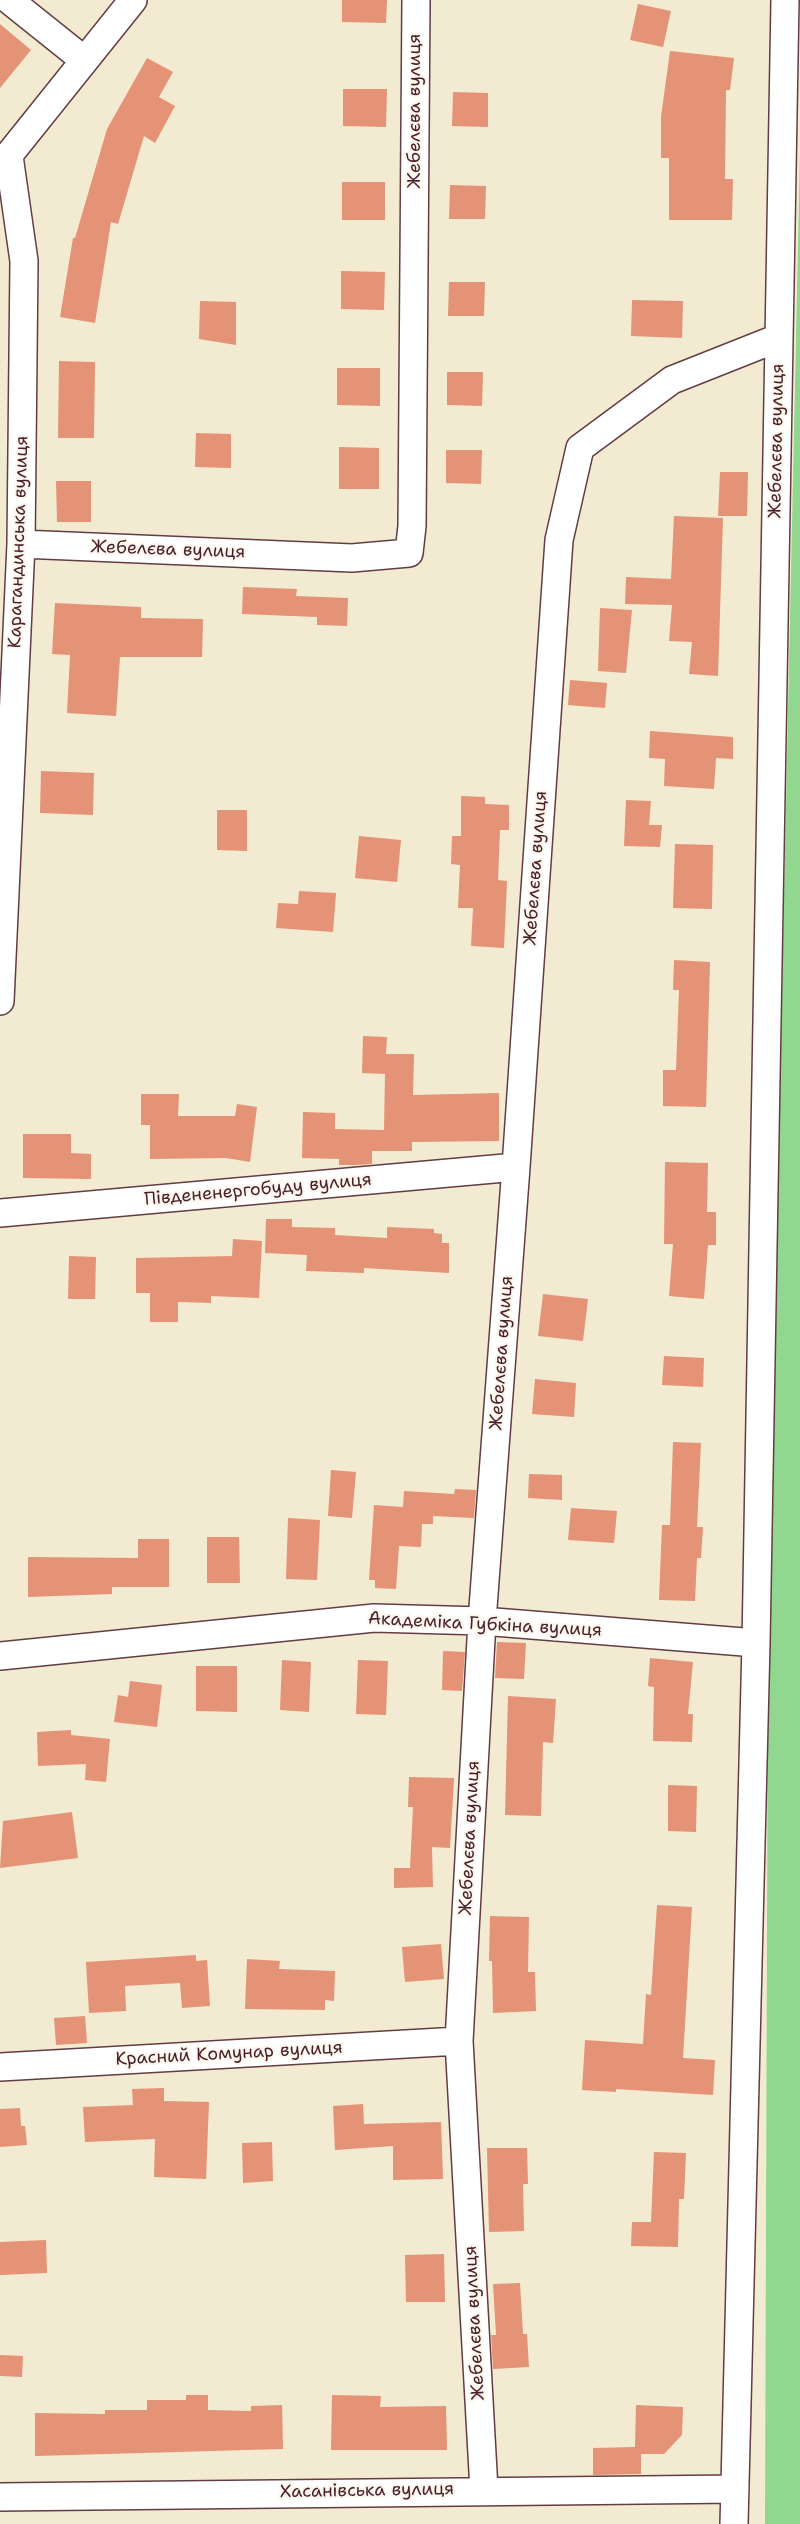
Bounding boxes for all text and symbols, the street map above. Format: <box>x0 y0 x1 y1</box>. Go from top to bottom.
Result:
street label: Жебелєва вулиця <box>404 34 426 188</box>
street label: Жебелєва вулиця <box>765 363 789 519</box>
street label: Карагандинська вулиця <box>4 435 34 649</box>
street label: Жебелєва вулиця <box>90 537 246 563</box>
street label: Жебелєва вулиця <box>520 790 552 946</box>
street label: Південенергобуду вулиця <box>143 1169 373 1211</box>
street label: Жебелєва вулиця <box>486 1275 518 1431</box>
street label: Академіка Губкіна вулиця <box>367 1608 603 1642</box>
street label: Жебелєва вулиця <box>455 1760 485 1916</box>
street label: Красний Комунар вулиця <box>115 2037 343 2071</box>
street label: Жебелєва вулиця <box>460 2245 490 2401</box>
street label: Хасанівська вулиця <box>280 2479 454 2503</box>

